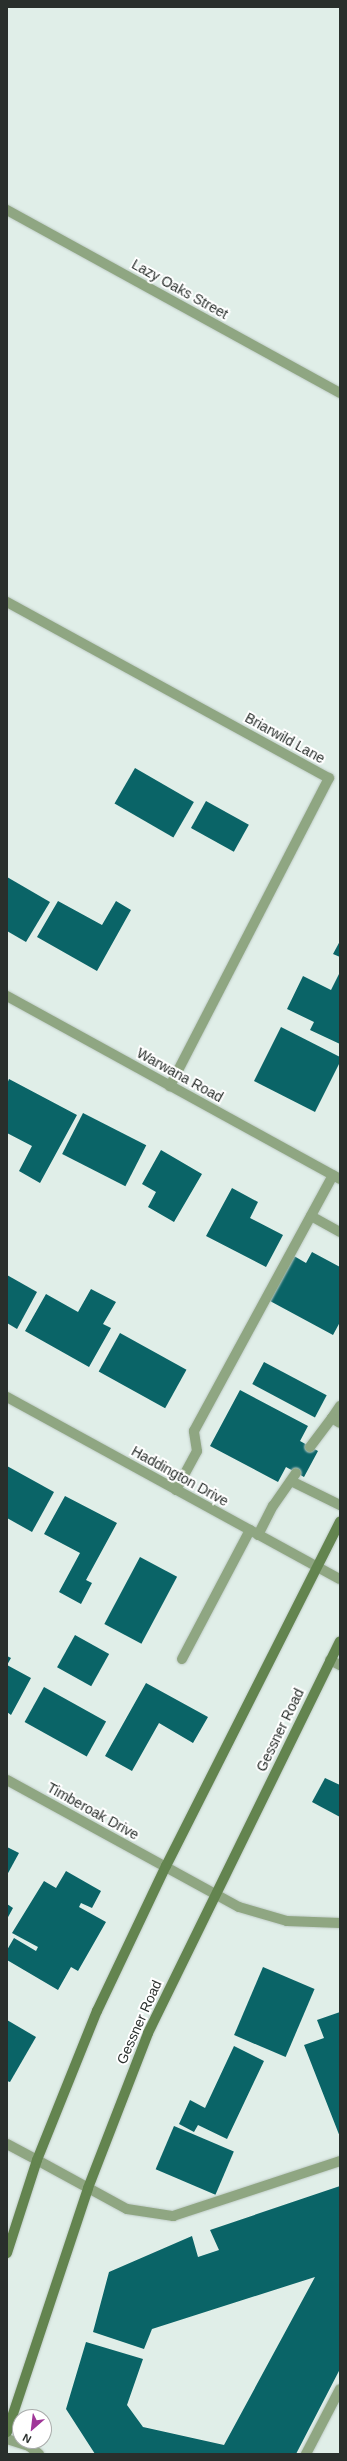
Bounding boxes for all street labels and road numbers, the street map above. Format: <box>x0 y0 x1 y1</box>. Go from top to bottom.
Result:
street label: Lazy Oaks Street <box>129 256 231 322</box>
street label: Briarwild Lane <box>242 709 328 767</box>
street label: Warwana Road <box>134 1044 226 1106</box>
street label: Haddington Drive <box>129 1442 231 1510</box>
street label: Gessner Road <box>253 1686 307 1774</box>
street label: Timberoak Drive <box>44 1779 142 1843</box>
street label: Gessner Road <box>113 1977 165 2067</box>

